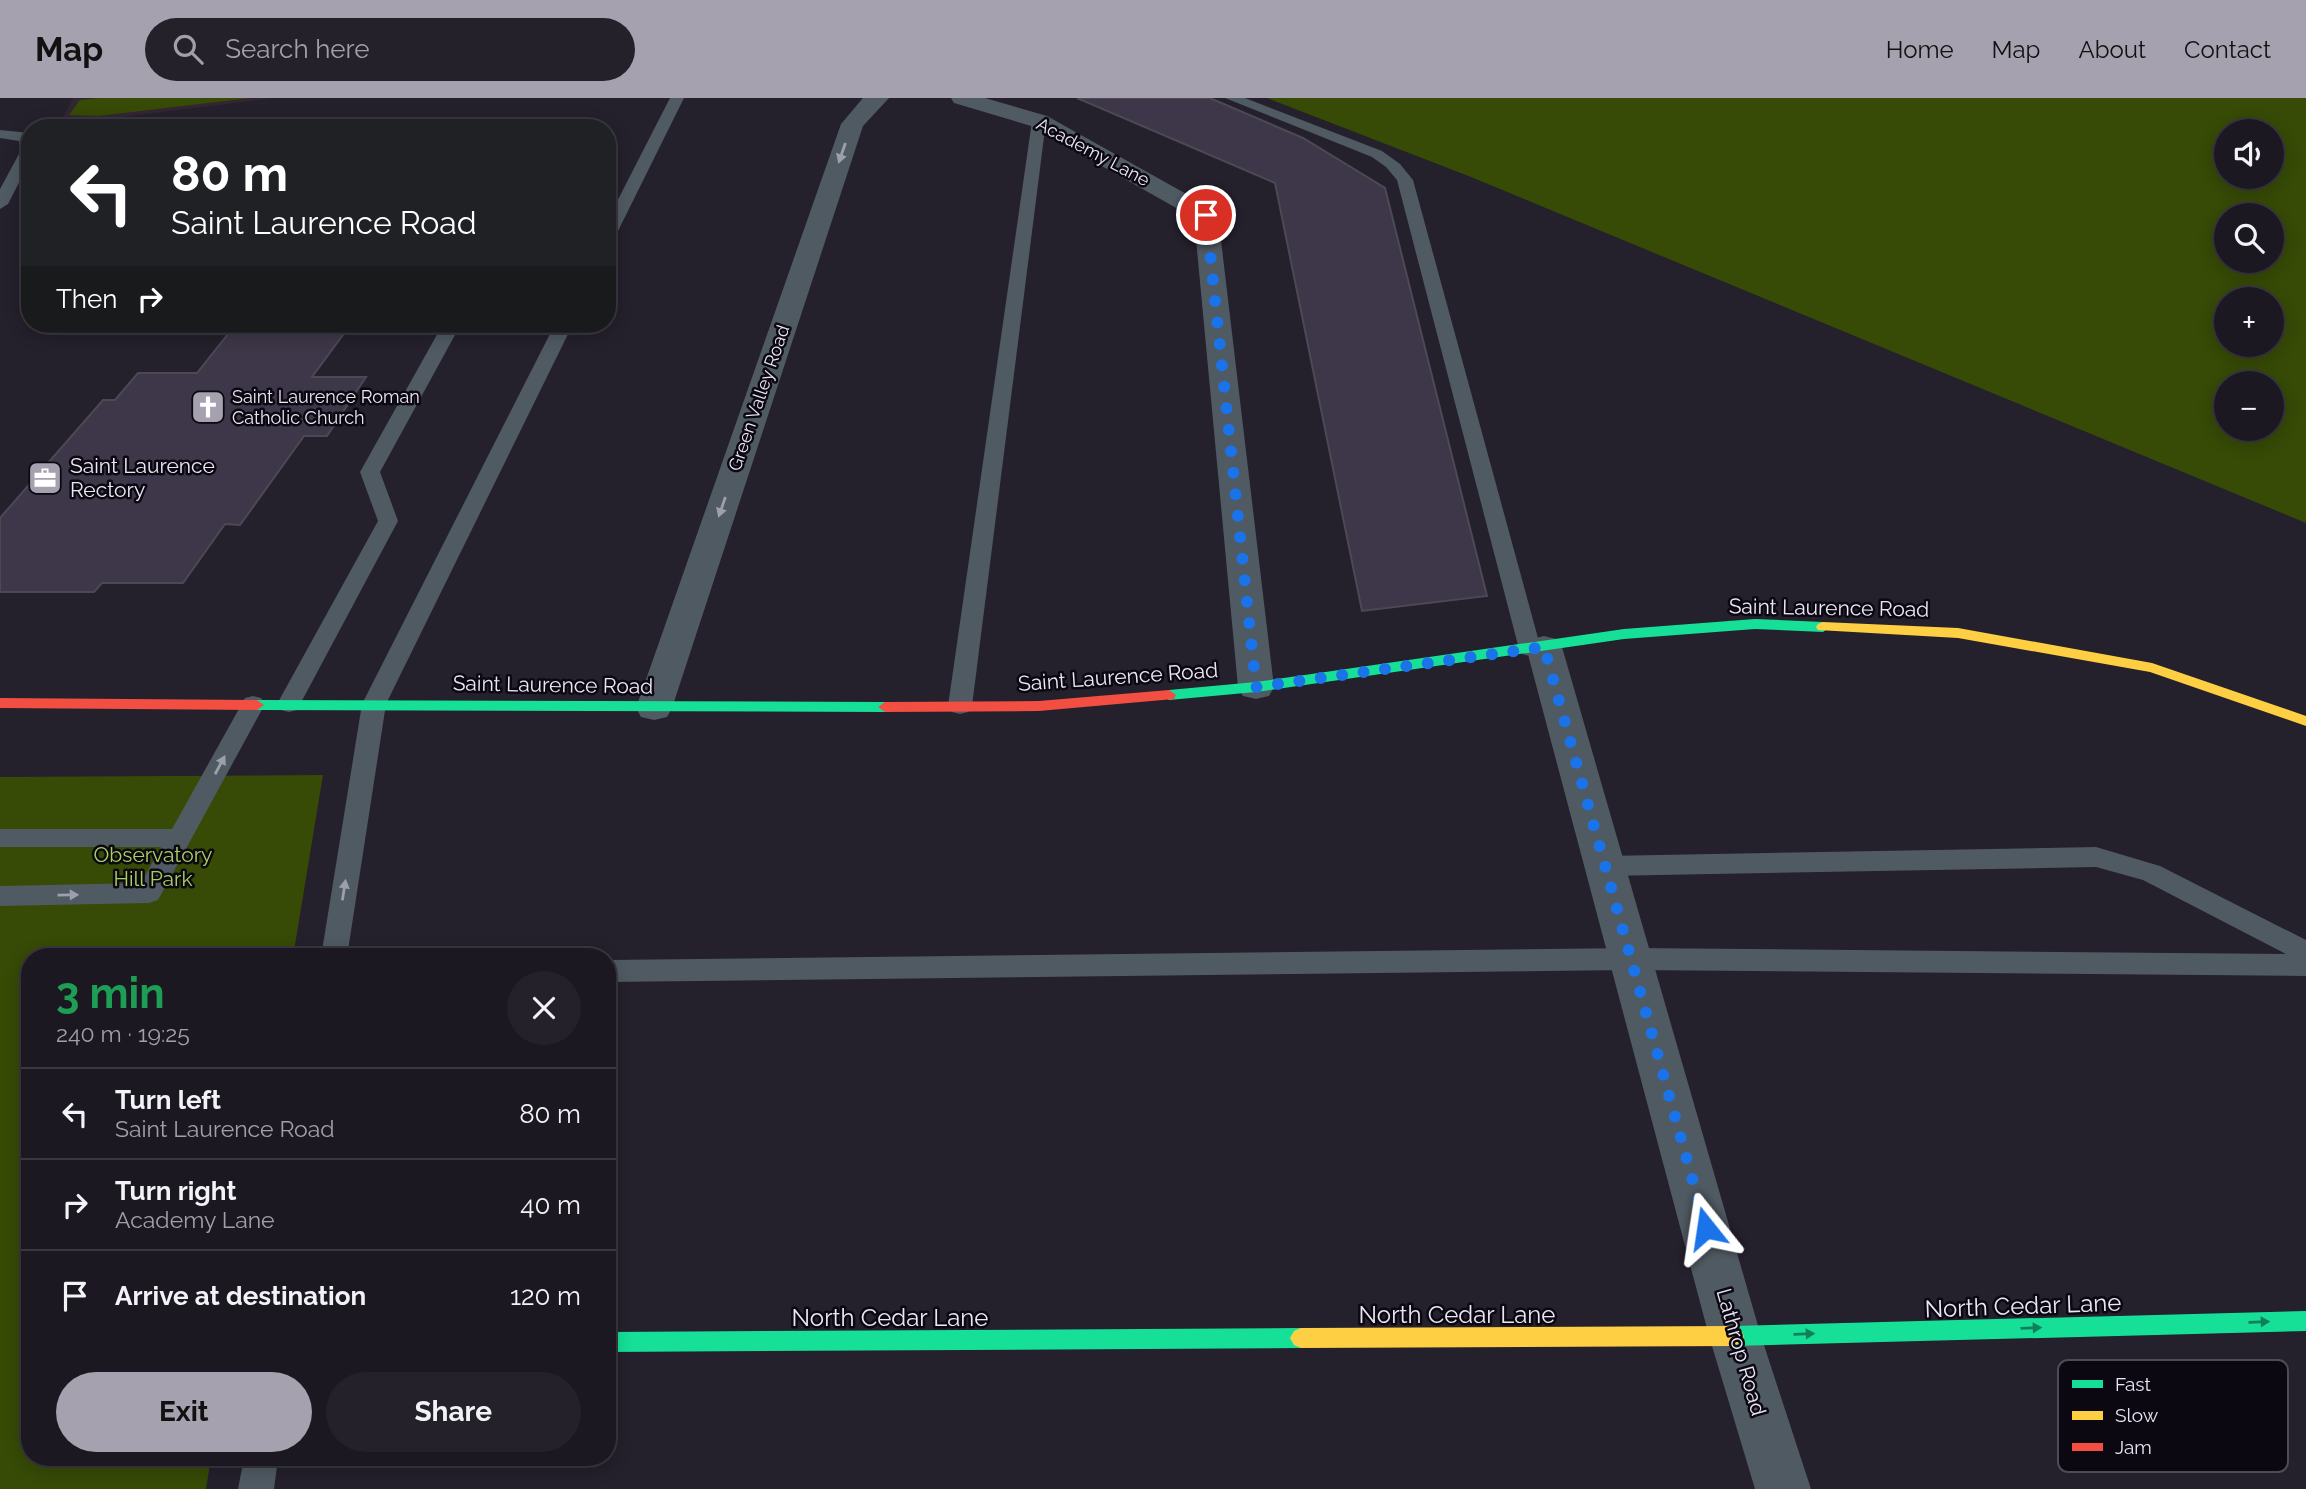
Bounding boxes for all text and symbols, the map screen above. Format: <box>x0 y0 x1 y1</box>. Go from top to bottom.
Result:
search box <box>145 18 635 81</box>
text: Map <box>35 30 103 69</box>
icon: search <box>169 30 207 68</box>
text: Search here <box>225 34 370 64</box>
text: Home <box>1886 35 1954 64</box>
text: Map <box>1992 35 2040 64</box>
text: About <box>2078 35 2146 64</box>
text: Contact <box>2184 35 2271 64</box>
street label: Academy Lane <box>1033 113 1154 190</box>
map controls <box>2214 119 2284 441</box>
button: sound <box>2214 119 2284 189</box>
one-way arrow <box>836 142 847 163</box>
text: 80 m <box>171 145 288 202</box>
icon: left <box>56 147 147 238</box>
pin <box>1176 185 1236 245</box>
icon: arrive <box>1187 196 1225 234</box>
button: search <box>2214 203 2284 273</box>
text: Saint Laurence Road <box>171 204 477 241</box>
icon: right <box>131 280 169 318</box>
text: Then <box>56 284 117 314</box>
button: + <box>2214 287 2284 357</box>
street label: Green Valley Road <box>724 322 793 473</box>
button: − <box>2214 371 2284 441</box>
place label: Saint Laurence Roman Catholic Church <box>232 386 420 428</box>
church icon: Saint Laurence Roman Catholic Church <box>189 388 227 426</box>
place label: Saint Laurence Rectory <box>70 453 215 502</box>
office icon: Saint Laurence Rectory <box>26 459 64 497</box>
one-way arrow <box>716 497 727 518</box>
street label: Saint Laurence Road <box>1729 593 1929 622</box>
street label: Saint Laurence Road <box>1017 657 1219 696</box>
street label: Saint Laurence Road <box>453 670 653 699</box>
one-way arrow <box>214 755 226 775</box>
park label: Observatory Hill Park <box>94 842 212 891</box>
one-way arrow <box>339 879 350 901</box>
one-way arrow <box>57 889 79 901</box>
text: 3 min <box>56 969 165 1018</box>
button: close <box>507 971 581 1045</box>
text: 240 m · 19:25 <box>56 1020 190 1047</box>
text: Turn left <box>115 1085 221 1115</box>
icon: left <box>56 1095 94 1133</box>
text: 80 m <box>519 1099 581 1129</box>
text: Saint Laurence Road <box>115 1115 335 1142</box>
text: Turn right <box>115 1176 236 1206</box>
icon: right <box>56 1186 94 1224</box>
text: 40 m <box>520 1190 581 1220</box>
position arrow <box>1669 1191 1743 1265</box>
text: Academy Lane <box>115 1206 275 1233</box>
icon: arrive <box>56 1277 94 1315</box>
text: Arrive at destination <box>115 1281 366 1311</box>
text: 120 m <box>510 1281 581 1311</box>
street label: Lathrop Road <box>1711 1285 1772 1418</box>
street label: North Cedar Lane <box>1924 1288 2122 1323</box>
street label: North Cedar Lane <box>1359 1300 1555 1329</box>
street label: North Cedar Lane <box>792 1303 988 1332</box>
one-way arrow <box>2248 1317 2270 1328</box>
one-way arrow <box>2020 1323 2042 1334</box>
one-way arrow <box>1793 1329 1815 1340</box>
legend <box>2058 1360 2288 1472</box>
button: Exit <box>56 1372 312 1452</box>
button: Share <box>326 1372 581 1452</box>
text: Fast <box>2115 1373 2151 1395</box>
text: Slow <box>2115 1404 2159 1426</box>
text: Jam <box>2115 1436 2152 1458</box>

